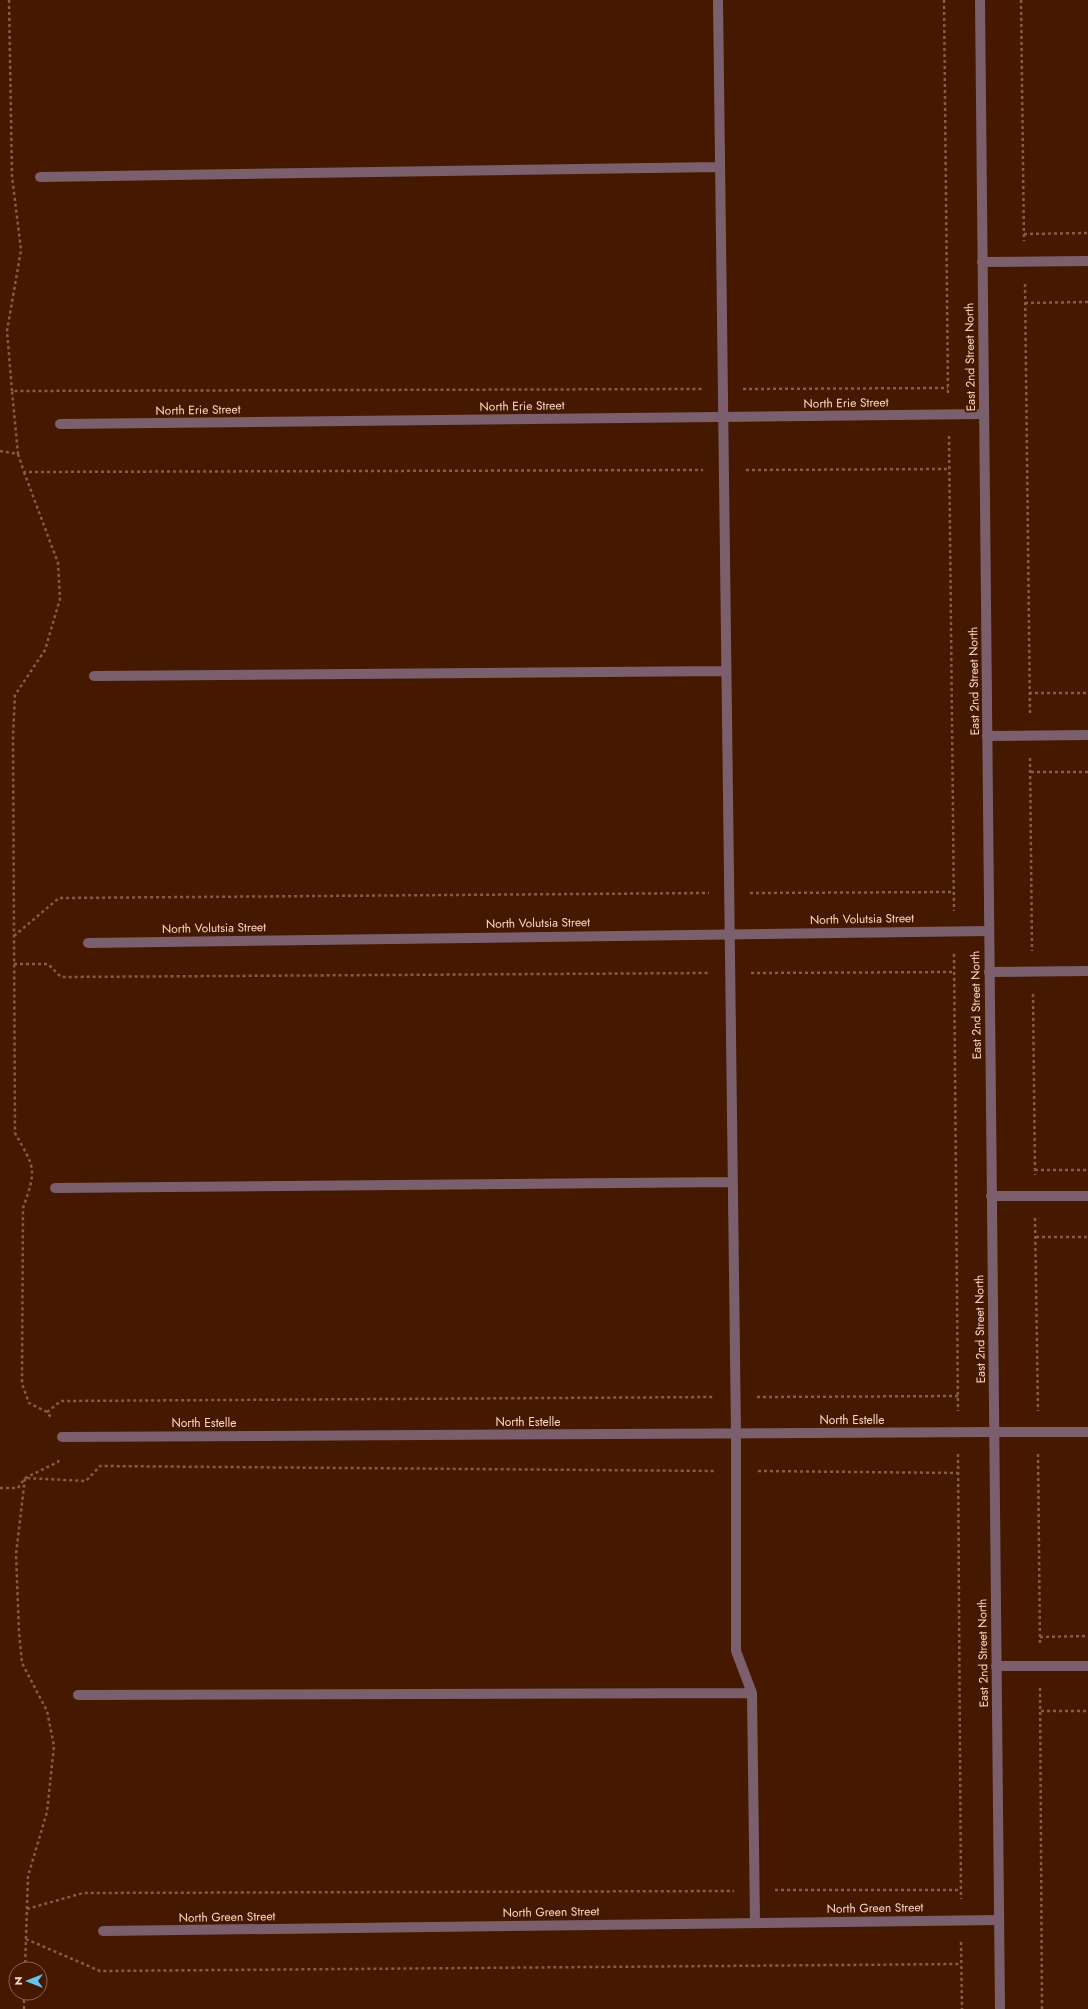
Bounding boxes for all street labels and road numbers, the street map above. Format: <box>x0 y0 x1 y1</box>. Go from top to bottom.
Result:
street label: East 2nd Street North <box>960 303 980 411</box>
street label: North Erie Street <box>803 393 889 413</box>
street label: North Erie Street <box>479 396 565 416</box>
street label: North Erie Street <box>155 400 241 420</box>
street label: East 2nd Street North <box>964 627 984 735</box>
street label: North Volutsia Street <box>810 909 914 929</box>
street label: North Volutsia Street <box>486 913 590 933</box>
street label: North Volutsia Street <box>162 918 266 938</box>
street label: East 2nd Street North <box>966 951 986 1059</box>
street label: East 2nd Street North <box>970 1275 990 1383</box>
street label: North Estelle <box>820 1411 884 1429</box>
street label: North Estelle <box>496 1413 560 1431</box>
street label: North Estelle <box>172 1414 236 1432</box>
street label: East 2nd Street North <box>973 1599 993 1707</box>
street label: North Green Street <box>826 1898 924 1918</box>
street label: North Green Street <box>502 1902 600 1922</box>
street label: North Green Street <box>178 1907 276 1927</box>

